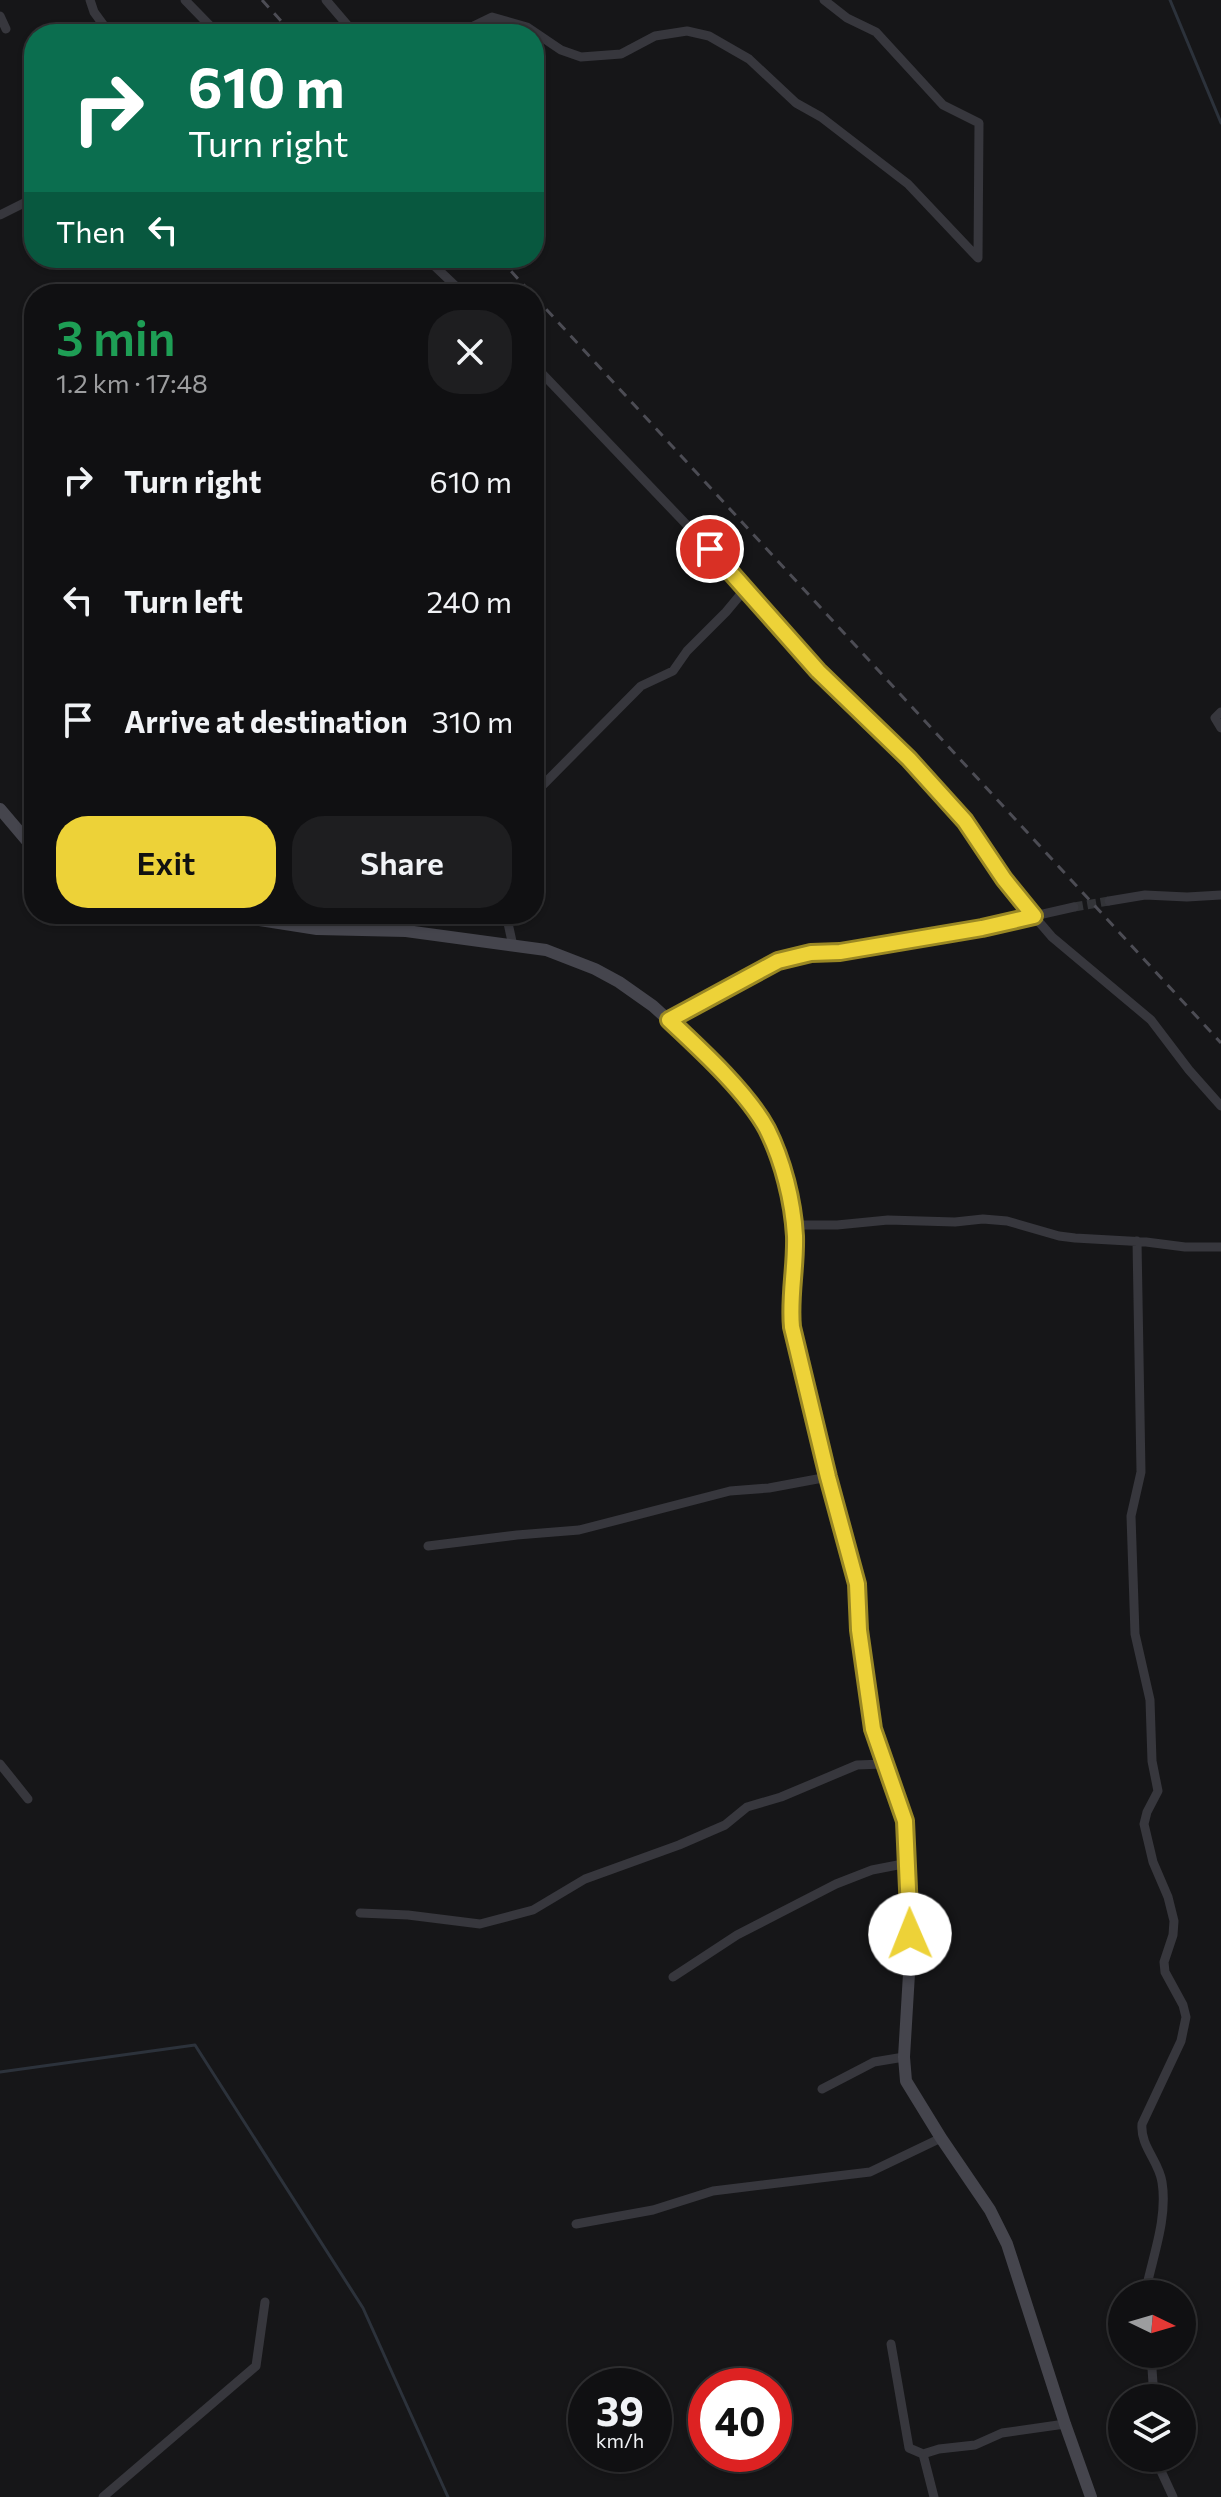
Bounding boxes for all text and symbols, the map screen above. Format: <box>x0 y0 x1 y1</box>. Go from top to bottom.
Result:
text: 610 m <box>188 51 345 120</box>
icon: right <box>56 56 160 160</box>
text: Turn right <box>188 120 349 164</box>
icon: left <box>141 208 185 252</box>
text: Then <box>56 212 125 249</box>
text: 3 min <box>56 307 176 366</box>
button: close <box>428 310 512 394</box>
text: 1.2 km · 17:48 <box>56 367 208 398</box>
icon: right <box>56 458 100 502</box>
text: Turn right <box>124 462 261 499</box>
text: 610 m <box>429 462 512 499</box>
pin <box>676 515 744 583</box>
icon: arrive <box>688 527 732 571</box>
icon: left <box>56 578 100 622</box>
text: Turn left <box>124 582 243 619</box>
text: 240 m <box>426 582 512 619</box>
icon: arrive <box>56 698 100 742</box>
text: Arrive at destination <box>124 702 408 739</box>
text: 310 m <box>432 702 513 739</box>
button: Exit <box>56 816 276 908</box>
button: Share <box>292 816 512 908</box>
position arrow <box>868 1892 952 1976</box>
north arrow <box>1108 2280 1196 2368</box>
map controls <box>1108 2280 1196 2472</box>
speed limit sign: 40 <box>688 2368 792 2472</box>
button: layers <box>1108 2384 1196 2472</box>
text: 39 <box>596 2385 644 2434</box>
text: km/h <box>596 2428 644 2452</box>

